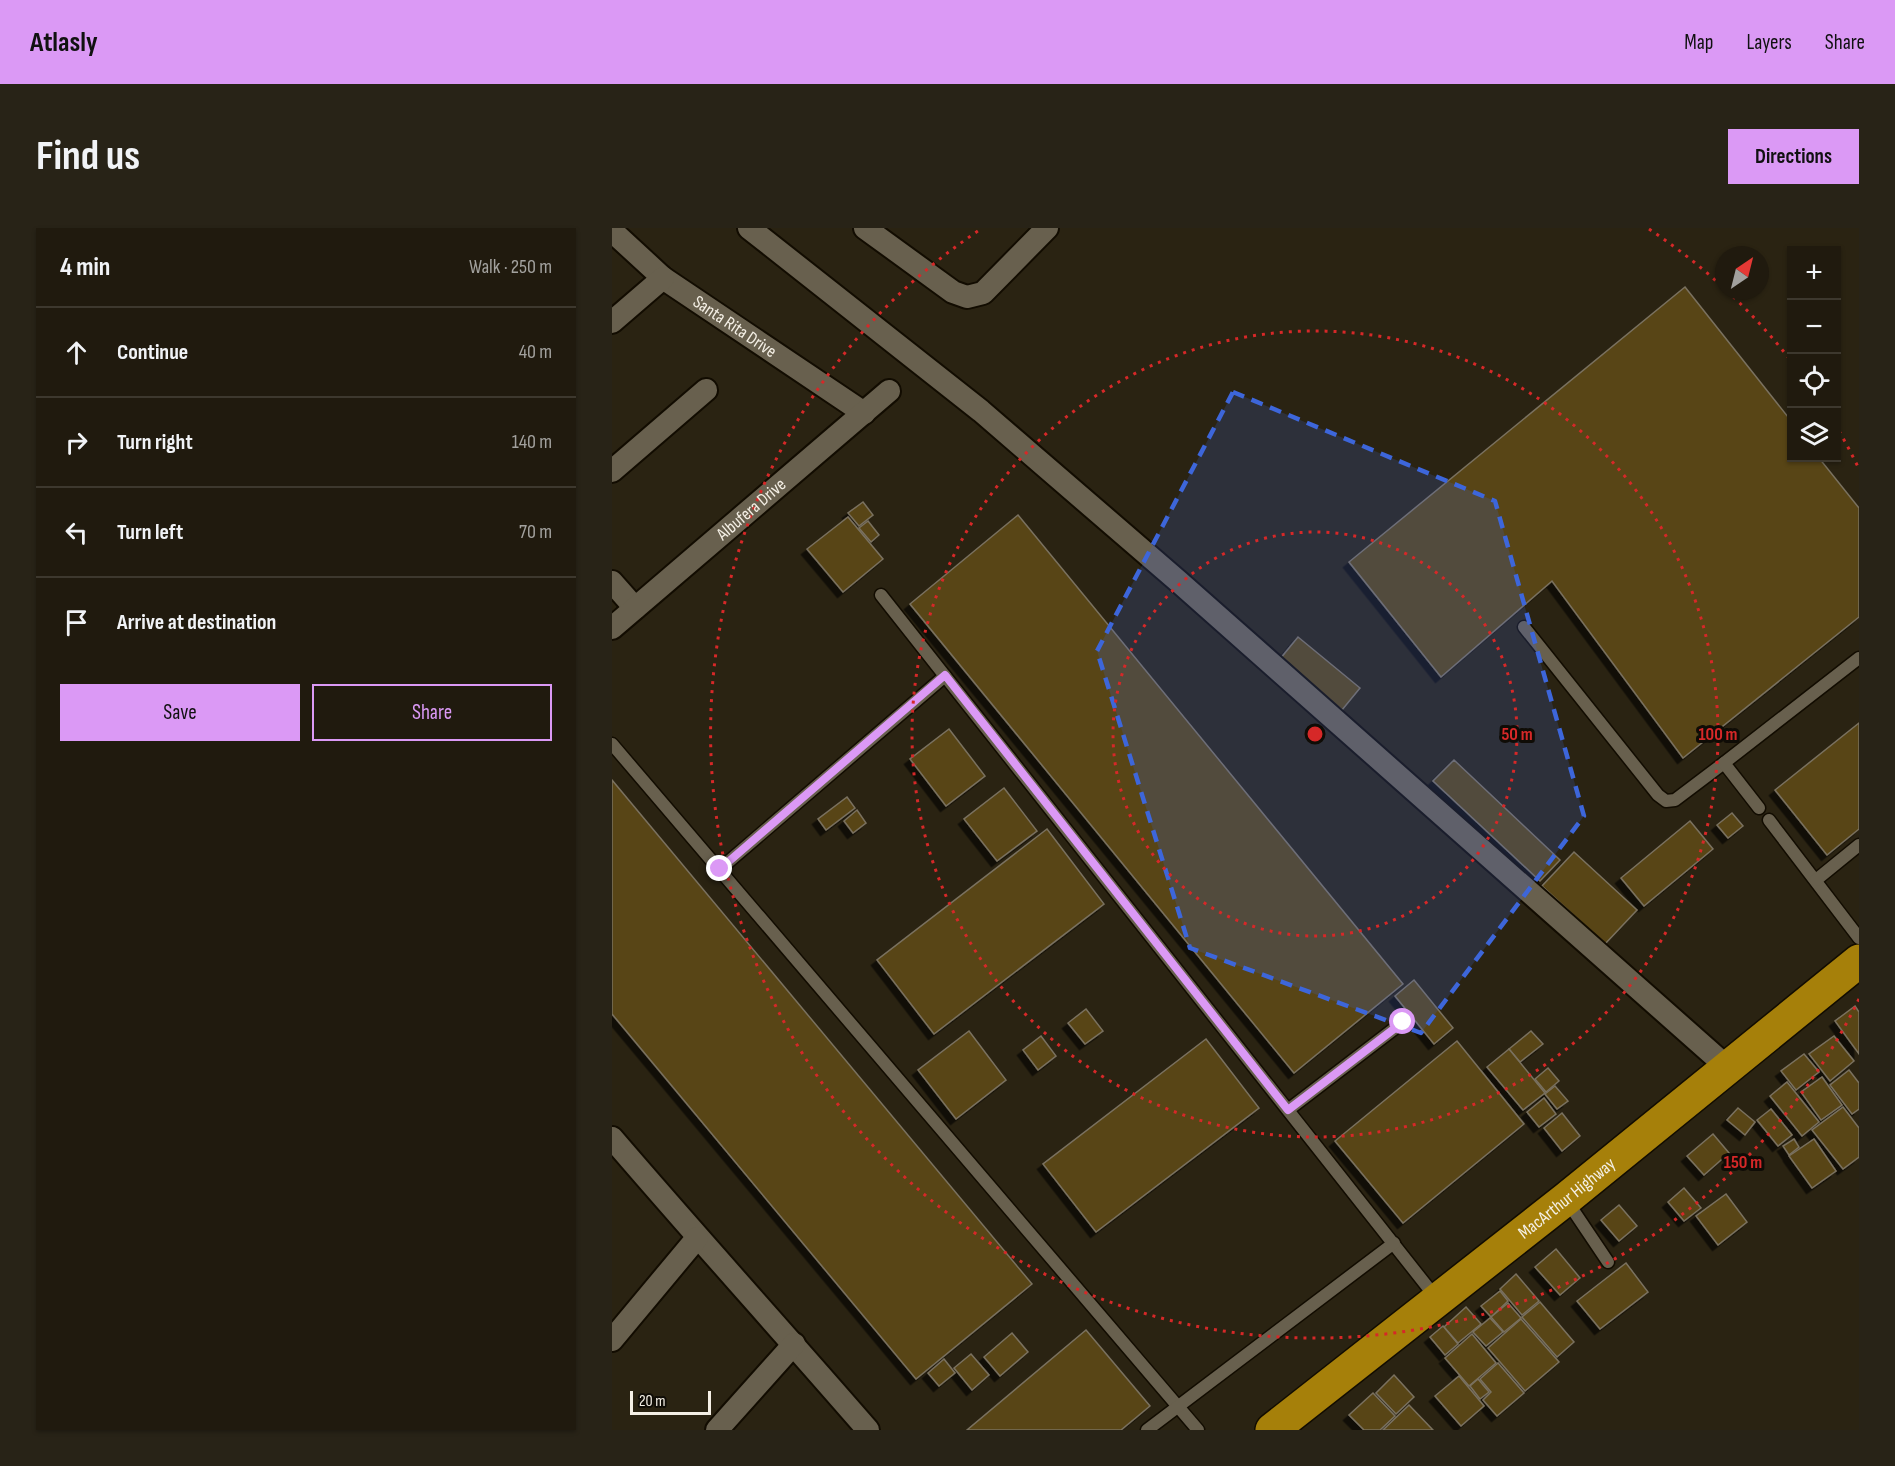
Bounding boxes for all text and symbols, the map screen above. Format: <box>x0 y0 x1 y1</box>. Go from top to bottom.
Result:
text: Atlasly <box>30 26 98 59</box>
text: Map <box>1684 30 1713 55</box>
text: Layers <box>1746 30 1792 55</box>
text: Share <box>1825 30 1865 55</box>
button: Directions <box>1728 129 1859 184</box>
text: Find us <box>36 131 140 182</box>
north arrow <box>1715 246 1769 300</box>
map controls <box>1787 246 1841 462</box>
button: + <box>1787 246 1841 300</box>
text: 4 min <box>60 252 110 283</box>
text: Walk · 250 m <box>469 255 552 279</box>
street label: Santa Rita Drive <box>689 291 781 362</box>
button: − <box>1787 300 1841 354</box>
icon: ahead <box>60 336 93 369</box>
text: Continue <box>117 339 188 366</box>
text: 40 m <box>519 340 552 364</box>
button: locate <box>1787 354 1841 408</box>
button: layers <box>1787 408 1841 462</box>
icon: right <box>60 426 93 459</box>
text: Turn right <box>117 429 193 456</box>
text: 140 m <box>512 430 552 454</box>
street label: Albufera Drive <box>711 474 790 545</box>
icon: left <box>60 516 93 549</box>
text: Turn left <box>117 519 183 546</box>
text: 70 m <box>519 520 552 544</box>
icon: arrive <box>60 606 93 639</box>
text: Arrive at destination <box>117 609 276 636</box>
button: Save <box>60 684 300 741</box>
button: Share <box>312 684 552 741</box>
centre of rings <box>1305 724 1325 744</box>
text: 50 m <box>1501 724 1533 745</box>
text: 100 m <box>1699 724 1738 745</box>
route end <box>706 855 732 881</box>
route start <box>1389 1008 1415 1034</box>
text: 150 m <box>1724 1152 1762 1173</box>
street label: MacArthur Highway <box>1514 1153 1619 1243</box>
scale bar <box>630 1388 711 1416</box>
text: 20 m <box>639 1392 666 1411</box>

